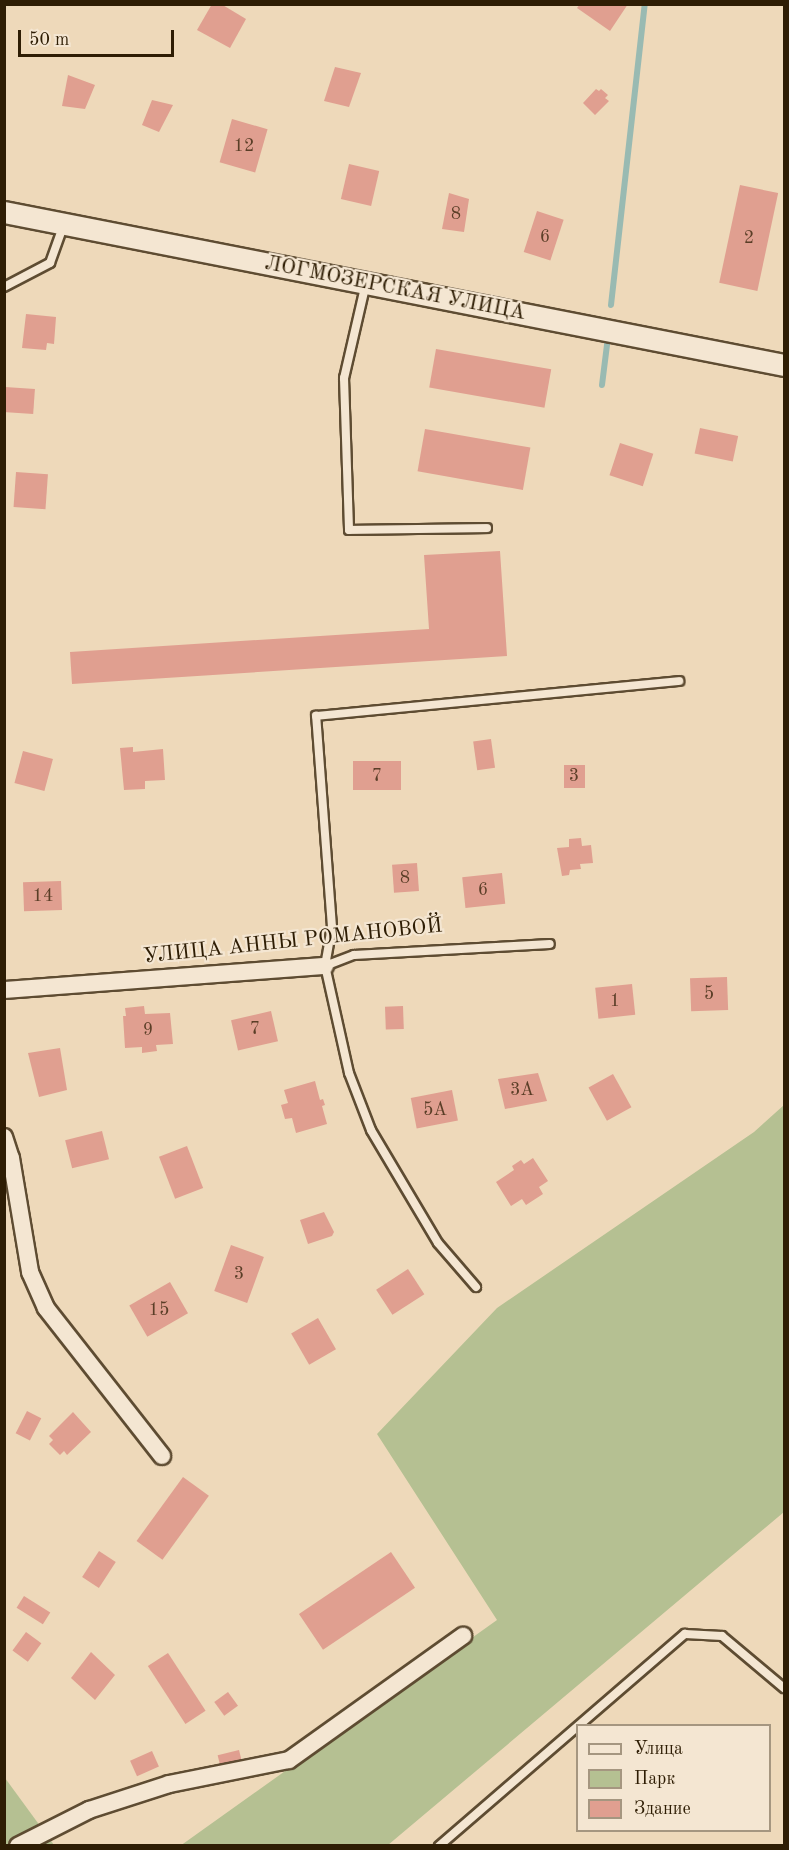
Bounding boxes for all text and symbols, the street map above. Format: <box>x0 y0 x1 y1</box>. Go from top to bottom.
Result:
scale bar <box>21 18 177 56</box>
text: 50 m <box>29 31 69 49</box>
house number: 12 <box>234 135 254 157</box>
house number: 8 <box>451 203 461 225</box>
house number: 6 <box>540 226 550 248</box>
house number: 2 <box>744 227 754 249</box>
street label: ЛОГМОЗЕРСКАЯ УЛИЦА <box>263 251 527 327</box>
house number: 7 <box>372 765 382 787</box>
house number: 3 <box>569 765 579 787</box>
house number: 8 <box>400 867 410 889</box>
house number: 6 <box>478 879 488 901</box>
house number: 14 <box>33 885 53 907</box>
street label: УЛИЦА АННЫ РОМАНОВОЙ <box>142 914 444 970</box>
house number: 5 <box>704 983 714 1005</box>
house number: 1 <box>610 990 620 1012</box>
house number: 7 <box>250 1018 260 1040</box>
house number: 9 <box>143 1019 153 1041</box>
house number: 3А <box>510 1079 534 1101</box>
house number: 5А <box>423 1099 447 1121</box>
house number: 3 <box>234 1263 244 1285</box>
house number: 15 <box>149 1299 169 1321</box>
legend <box>576 1724 771 1832</box>
text: Улица <box>634 1740 683 1758</box>
text: Парк <box>634 1770 675 1788</box>
text: Здание <box>634 1800 691 1818</box>

